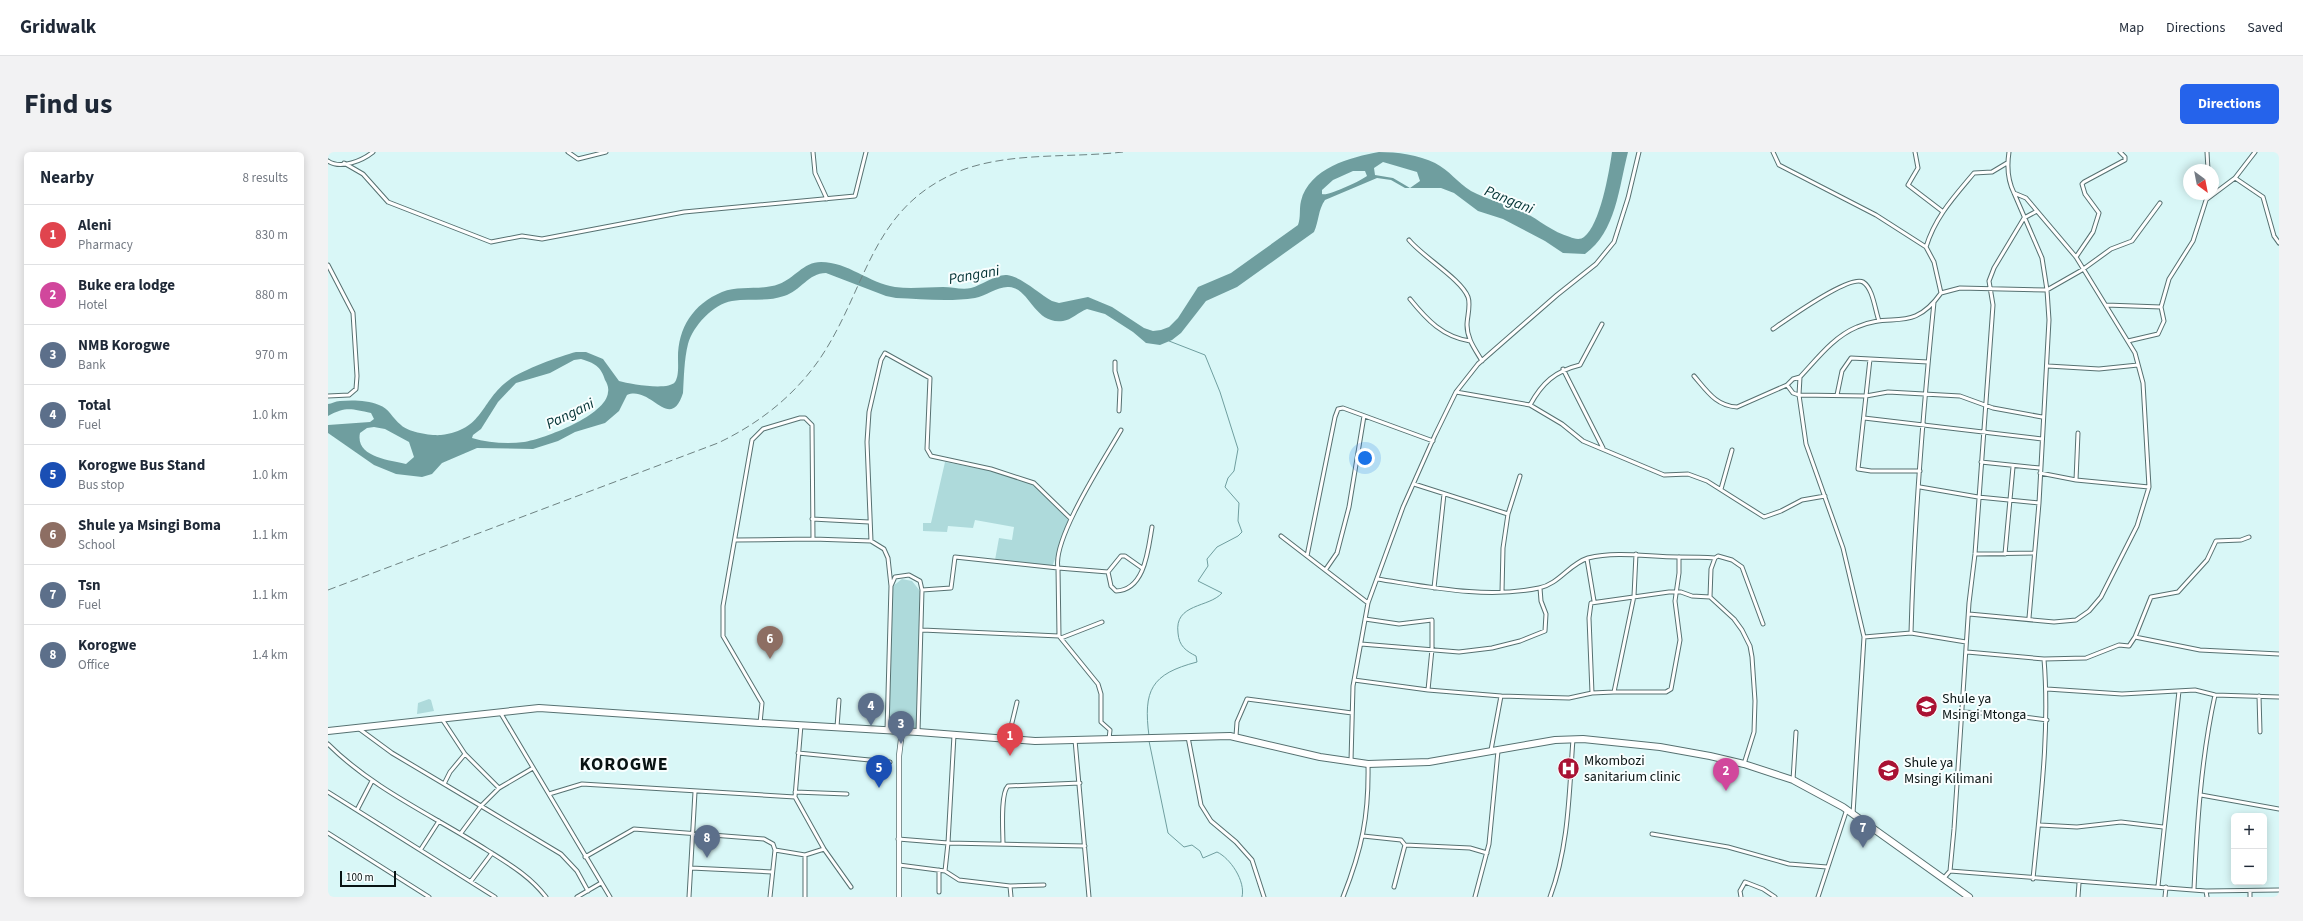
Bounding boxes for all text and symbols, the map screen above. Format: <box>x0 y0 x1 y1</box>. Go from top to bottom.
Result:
text: Gridwalk <box>20 14 96 41</box>
text: Map <box>2119 18 2144 38</box>
text: Directions <box>2166 18 2225 38</box>
text: Saved <box>2247 18 2283 38</box>
text: Find us <box>24 84 112 124</box>
button: Directions <box>2180 84 2279 124</box>
north arrow <box>2183 164 2219 200</box>
text: Nearby <box>40 166 94 190</box>
text: 8 results <box>243 169 288 187</box>
water label: Pangani <box>1481 181 1537 220</box>
text: Aleni <box>78 215 111 236</box>
text: 1 <box>50 226 56 244</box>
text: 830 m <box>255 226 288 244</box>
text: Pharmacy <box>78 236 133 254</box>
water label: Pangani <box>947 260 1002 290</box>
text: Buke era lodge <box>78 275 175 296</box>
text: 2 <box>50 286 56 304</box>
text: 880 m <box>255 286 288 304</box>
text: Hotel <box>78 296 107 314</box>
text: NMB Korogwe <box>78 335 170 356</box>
text: 3 <box>50 346 56 364</box>
text: 970 m <box>255 346 288 364</box>
text: Bank <box>78 356 106 374</box>
water label: Pangani <box>542 393 598 435</box>
text: Total <box>78 395 111 416</box>
text: 4 <box>50 406 56 424</box>
text: 1.0 km <box>252 406 288 424</box>
text: Fuel <box>78 416 101 434</box>
your location <box>1355 448 1375 468</box>
text: Korogwe Bus Stand <box>78 455 205 476</box>
text: 5 <box>50 466 56 484</box>
text: 1.0 km <box>252 466 288 484</box>
text: Bus stop <box>78 476 124 494</box>
text: Shule ya Msingi Boma <box>78 515 221 536</box>
text: 6 <box>50 526 56 544</box>
text: 1.1 km <box>252 526 288 544</box>
text: School <box>78 536 115 554</box>
text: Tsn <box>78 575 101 596</box>
text: 7 <box>50 586 56 604</box>
text: 1.1 km <box>252 586 288 604</box>
text: Fuel <box>78 596 101 614</box>
pin: 6 <box>757 626 783 659</box>
text: Korogwe <box>78 635 137 656</box>
text: 8 <box>50 646 56 664</box>
text: 1.4 km <box>252 646 288 664</box>
text: Office <box>78 656 109 674</box>
place label: Shule ya Msingi Mtonga <box>1942 689 2026 725</box>
pin: 4 <box>858 693 884 726</box>
school or university icon: Shule ya Msingi Mtonga <box>1914 694 1940 720</box>
pin: 3 <box>888 711 914 744</box>
pin: 1 <box>997 723 1023 756</box>
place label: Mkombozi sanitarium clinic <box>1584 751 1681 787</box>
district label: KOROGWE <box>579 752 669 777</box>
place label: Shule ya Msingi Kilimani <box>1904 753 1993 789</box>
pin: 5 <box>866 755 892 788</box>
hospital icon: Mkombozi sanitarium clinic <box>1556 756 1582 782</box>
pin: 2 <box>1713 758 1739 791</box>
school or university icon: Shule ya Msingi Kilimani <box>1876 758 1902 784</box>
map controls <box>2231 813 2267 885</box>
button: + <box>2231 813 2267 849</box>
pin: 7 <box>1850 815 1876 848</box>
pin: 8 <box>694 825 720 858</box>
button: − <box>2231 849 2267 885</box>
scale bar <box>340 869 396 888</box>
text: 100 m <box>346 870 374 885</box>

